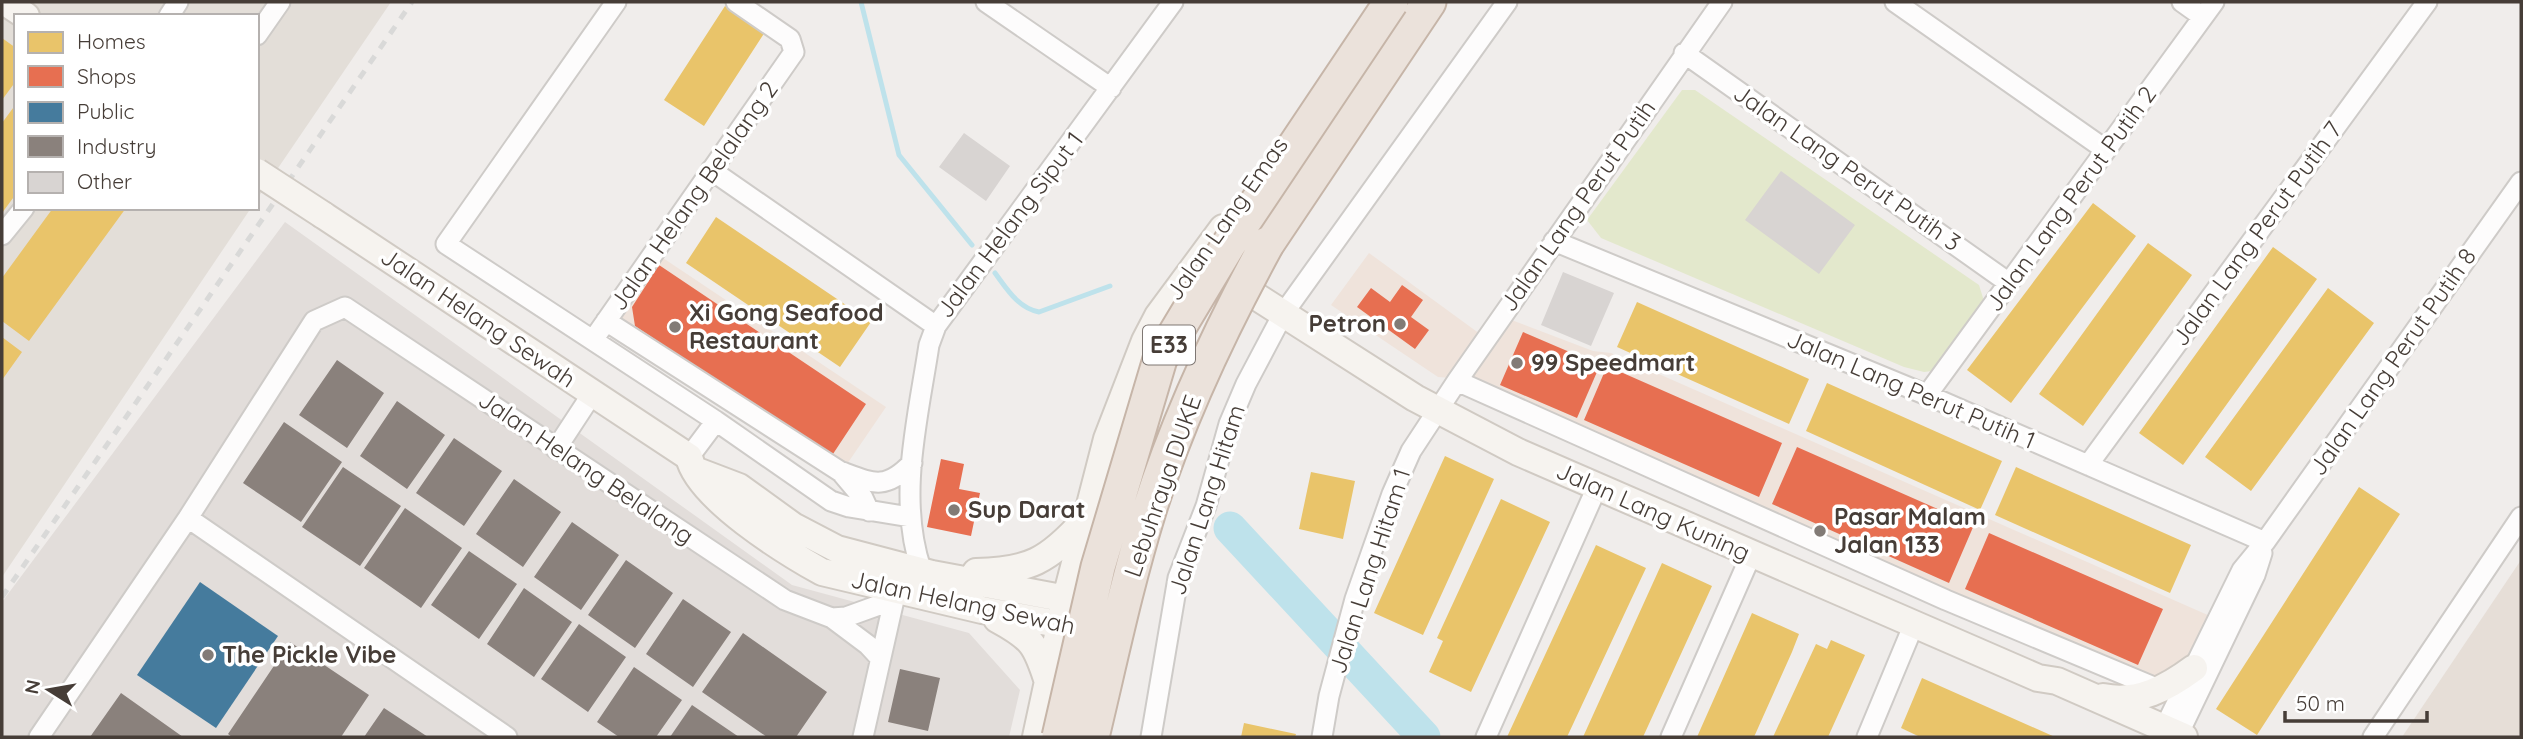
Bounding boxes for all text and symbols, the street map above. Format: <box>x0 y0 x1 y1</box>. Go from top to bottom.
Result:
legend <box>14 14 259 210</box>
text: Homes <box>77 28 146 54</box>
text: Shops <box>77 63 136 89</box>
street label: Jalan Helang Belalang 2 <box>603 75 784 316</box>
street label: Jalan Lang Perut Putih 3 <box>1728 77 1967 257</box>
street label: Jalan Lang Perut Putih 2 <box>1978 80 2162 317</box>
street label: Jalan Lang Perut Putih <box>1493 94 1662 317</box>
text: Public <box>77 98 134 124</box>
street label: Jalan Lang Perut Putih 7 <box>2165 115 2348 352</box>
street label: Jalan Helang Siput 1 <box>929 125 1089 323</box>
street label: Jalan Lang Emas <box>1159 131 1294 306</box>
text: Industry <box>77 133 156 159</box>
text: Other <box>77 168 132 194</box>
street label: Jalan Helang Sewah <box>375 241 582 393</box>
street label: Jalan Lang Perut Putih 8 <box>2302 242 2482 481</box>
place label: Xi Gong Seafood Restaurant <box>689 297 884 355</box>
place label: Petron <box>1309 308 1386 338</box>
marker: Petron <box>1392 316 1408 332</box>
marker: Xi Gong Seafood Restaurant <box>667 319 683 335</box>
street label: Jalan Lang Perut Putih 1 <box>1783 323 2040 455</box>
road number: E33 <box>1143 326 1195 364</box>
place label: 99 Speedmart <box>1531 347 1695 377</box>
marker: 99 Speedmart <box>1509 355 1525 371</box>
street label: Jalan Helang Belalang <box>473 384 700 550</box>
street label: Lebuhraya DUKE <box>1117 391 1207 581</box>
street label: Jalan Lang Hitam <box>1161 401 1251 599</box>
street label: Jalan Lang Kuning <box>1552 455 1755 567</box>
street label: Jalan Lang Hitam 1 <box>1322 464 1416 677</box>
place label: Sup Darat <box>968 494 1085 524</box>
place label: Pasar Malam Jalan 133 <box>1834 501 1986 559</box>
marker: Sup Darat <box>946 502 962 518</box>
marker: Pasar Malam Jalan 133 <box>1812 523 1828 539</box>
street label: Jalan Helang Sewah <box>848 564 1078 640</box>
place label: The Pickle Vibe <box>222 639 396 669</box>
marker: The Pickle Vibe <box>200 647 216 663</box>
north arrow <box>14 655 84 725</box>
text: N <box>19 678 45 696</box>
scale bar <box>2285 680 2427 724</box>
text: 50 m <box>2296 690 2345 716</box>

